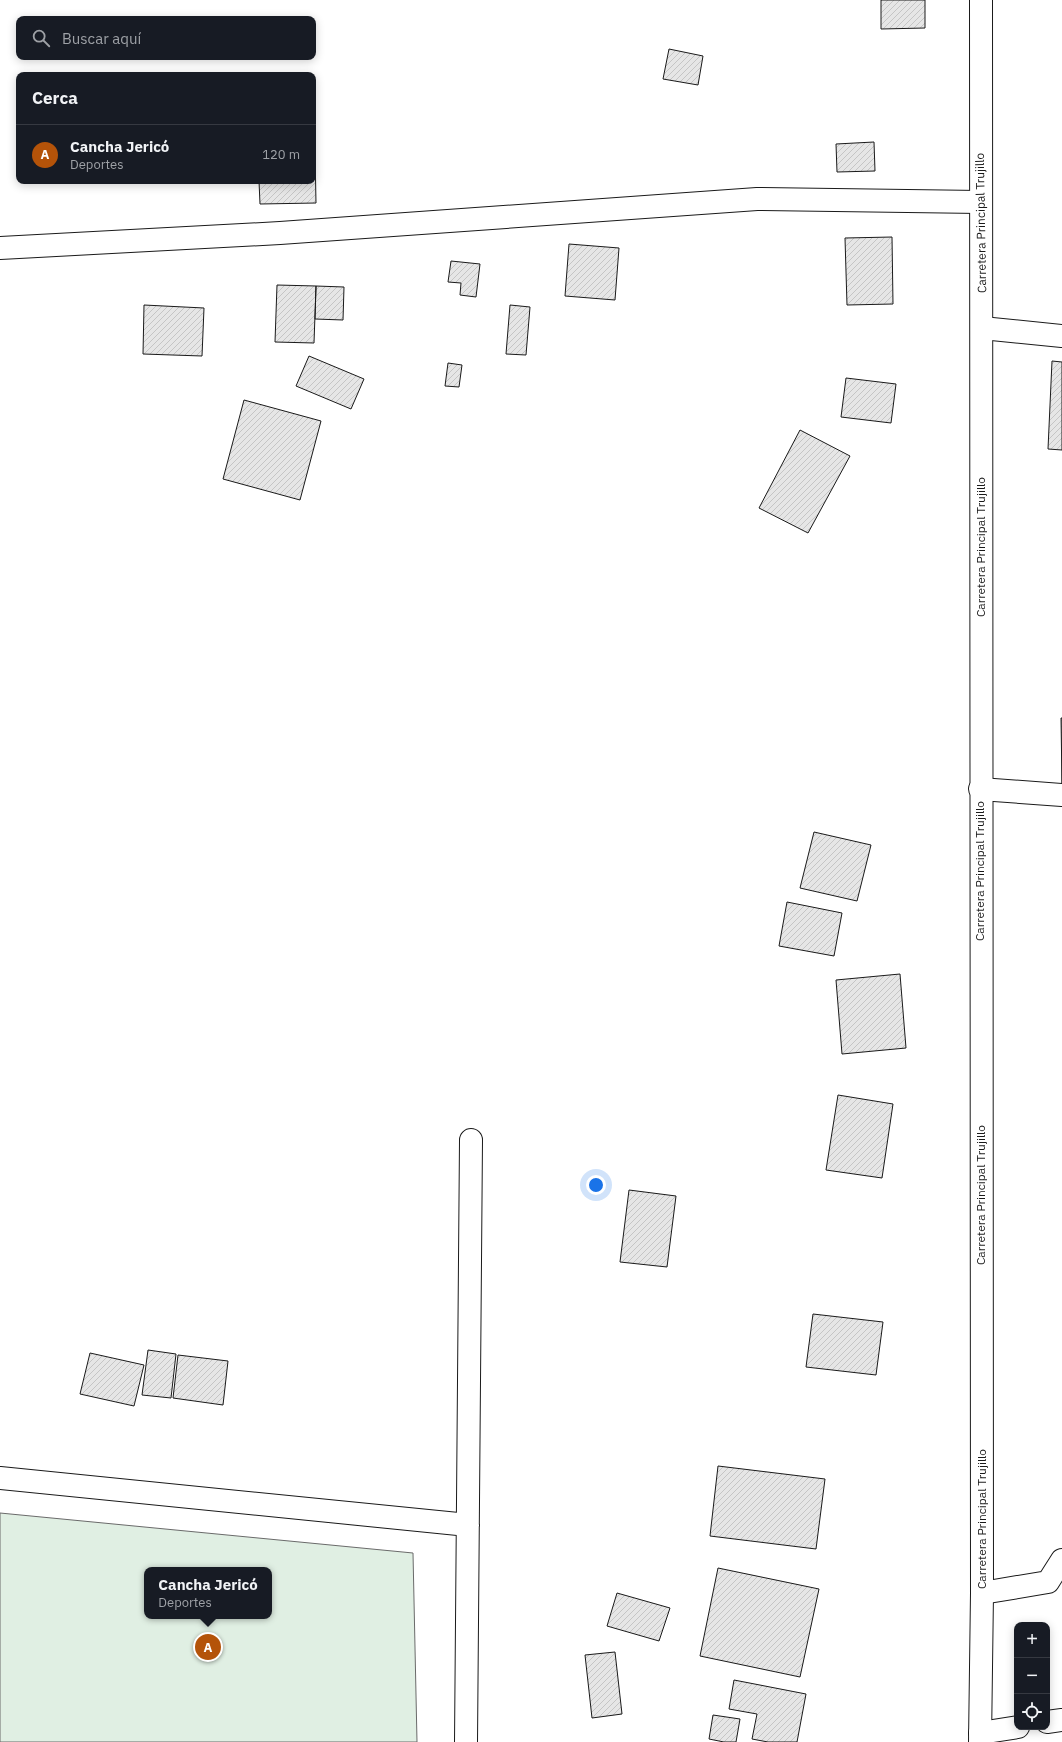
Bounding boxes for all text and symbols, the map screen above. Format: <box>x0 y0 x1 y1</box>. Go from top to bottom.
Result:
search box <box>16 16 316 60</box>
icon: search <box>30 27 52 49</box>
text: Buscar aquí <box>62 29 141 48</box>
text: Cerca <box>32 87 78 109</box>
text: Cancha Jericó <box>70 137 169 156</box>
text: A <box>41 146 49 163</box>
text: 120 m <box>262 146 300 163</box>
street label: Carretera Principal Trujillo <box>972 153 989 293</box>
text: Deportes <box>70 156 123 173</box>
street label: Carretera Principal Trujillo <box>973 477 988 617</box>
street label: Carretera Principal Trujillo <box>972 801 987 941</box>
street label: Carretera Principal Trujillo <box>973 1125 988 1265</box>
your location <box>586 1175 606 1195</box>
street label: Carretera Principal Trujillo <box>974 1449 989 1589</box>
popup <box>144 1567 272 1619</box>
text: Cancha Jericó <box>158 1575 258 1594</box>
text: Deportes <box>158 1594 212 1611</box>
map controls <box>1014 1622 1050 1730</box>
button: + <box>1014 1622 1050 1658</box>
pin: A <box>195 1632 221 1662</box>
button: − <box>1014 1658 1050 1694</box>
button: locate <box>1014 1694 1050 1730</box>

